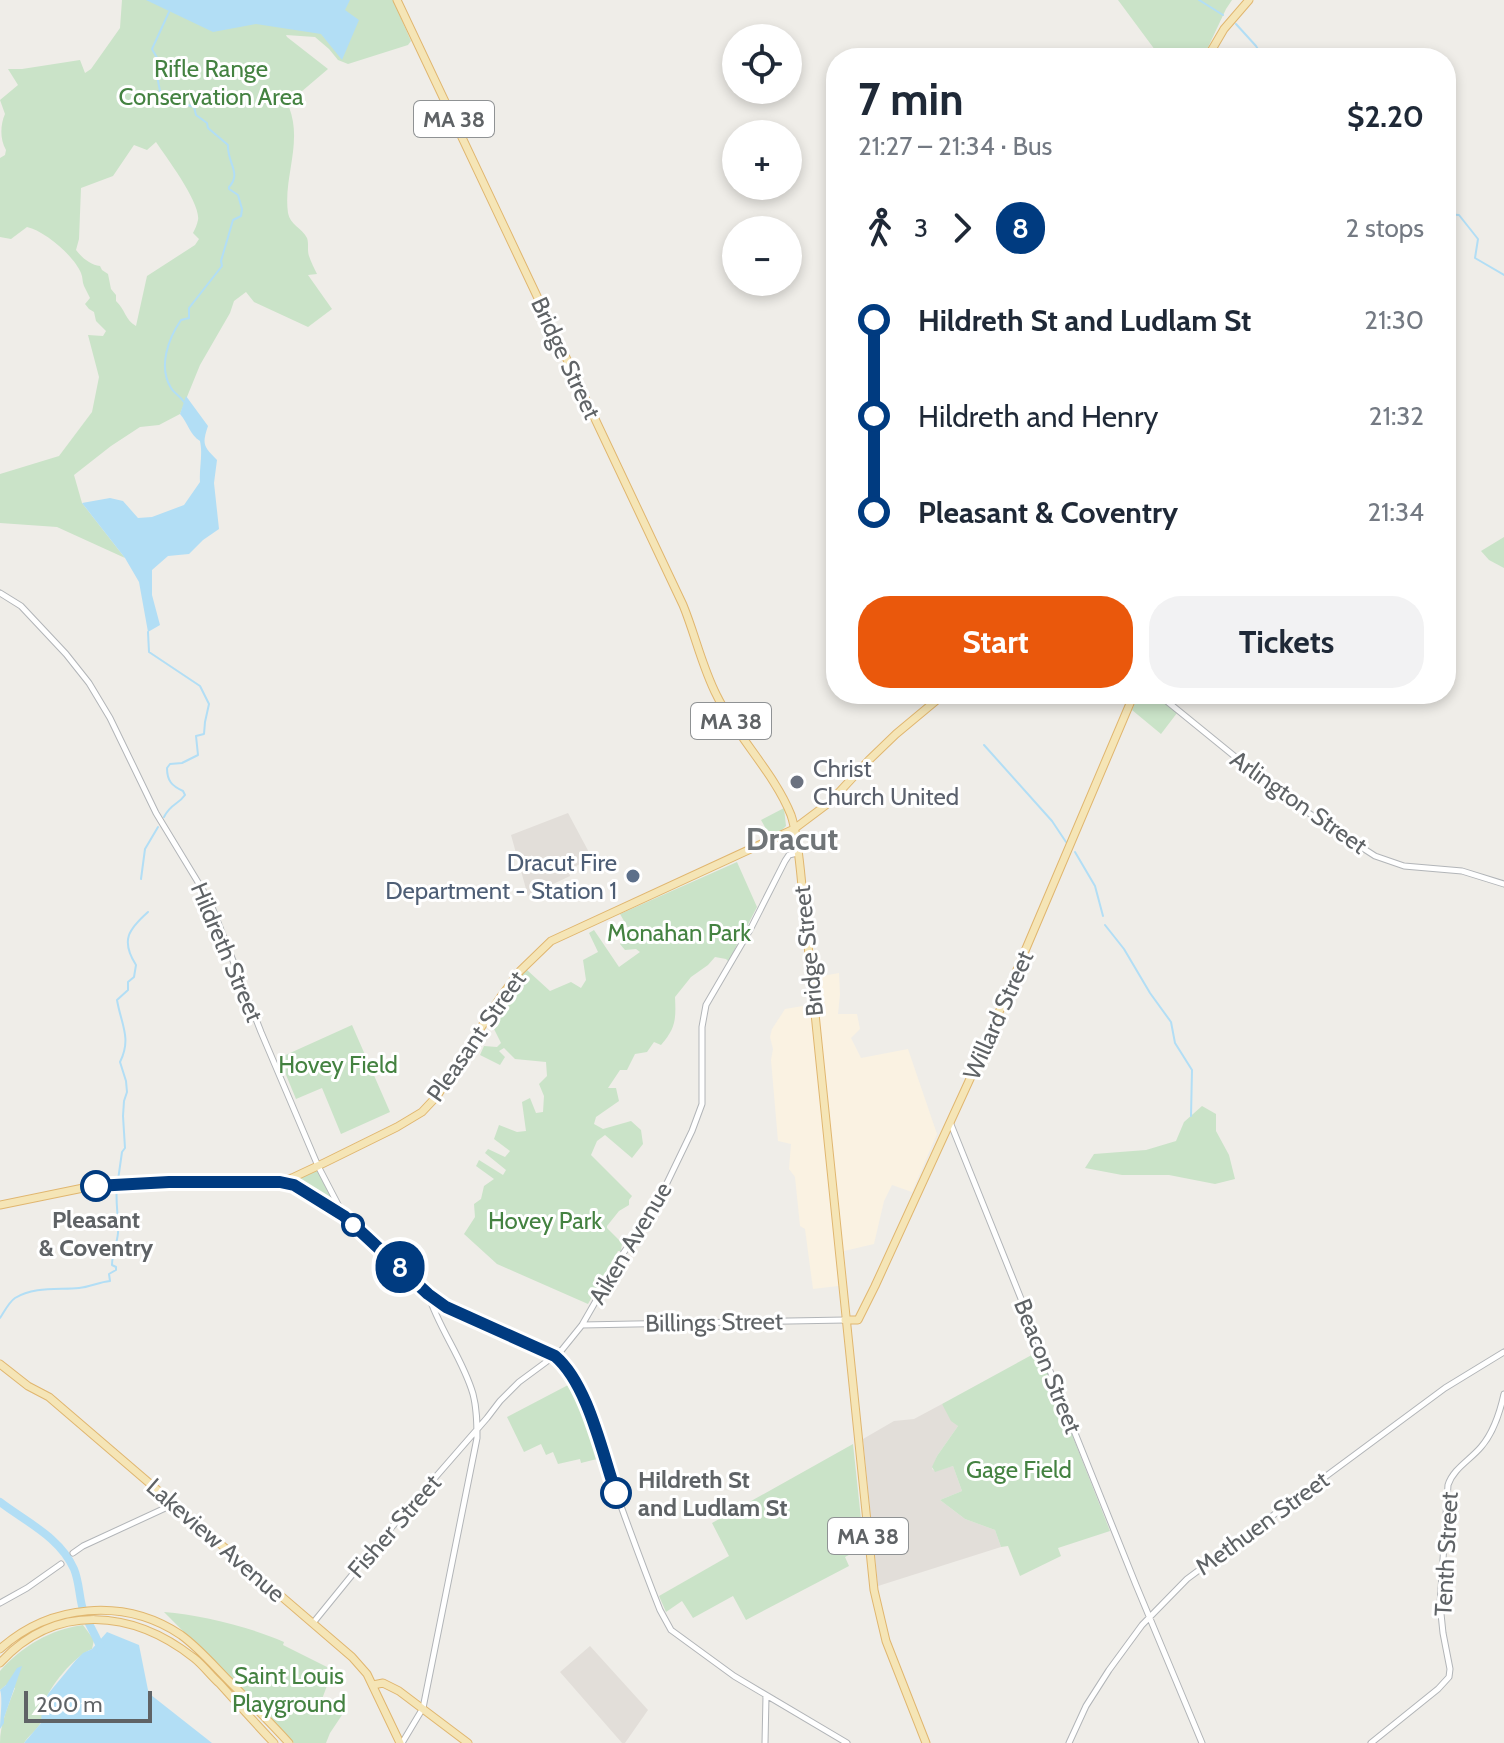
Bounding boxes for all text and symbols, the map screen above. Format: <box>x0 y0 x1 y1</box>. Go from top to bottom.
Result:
map controls <box>722 24 802 296</box>
button: locate <box>722 24 802 104</box>
park label: Rifle Range Conservation Area <box>119 54 304 111</box>
text: 7 min <box>858 73 963 126</box>
text: $2.20 <box>1347 98 1424 135</box>
road number: MA 38 <box>414 101 494 137</box>
button: + <box>722 120 802 200</box>
text: 21:27 – 21:34 · Bus <box>858 130 1052 162</box>
icon: walk <box>858 206 902 250</box>
icon: forward <box>940 206 984 250</box>
text: 8 <box>1012 211 1029 245</box>
text: 3 <box>914 212 928 244</box>
text: 2 stops <box>1346 212 1424 244</box>
button: − <box>722 216 802 296</box>
street label: Bridge Street <box>525 292 607 424</box>
text: Hildreth St and Ludlam St <box>918 302 1251 339</box>
text: 21:30 <box>1364 304 1424 336</box>
text: Hildreth and Henry <box>918 398 1159 435</box>
text: 21:32 <box>1369 400 1424 432</box>
text: Pleasant & Coventry <box>918 494 1178 531</box>
text: 21:34 <box>1367 496 1424 528</box>
button: Start <box>858 596 1133 688</box>
button: Tickets <box>1149 596 1424 688</box>
road number: MA 38 <box>691 703 771 739</box>
street label: Arlington Street <box>1225 744 1373 860</box>
place label: Christ Church United <box>813 754 959 811</box>
marker: Christ Church United <box>788 773 806 791</box>
district label: Dracut <box>746 819 838 858</box>
place label: Dracut Fire Department - Station 1 <box>385 848 617 905</box>
marker: Dracut Fire Department - Station 1 <box>624 867 642 885</box>
street label: Hildreth Street <box>185 878 269 1026</box>
street label: Bridge Street <box>787 884 829 1018</box>
park label: Monahan Park <box>607 918 751 947</box>
street label: Willard Street <box>957 946 1039 1084</box>
street label: Pleasant Street <box>420 965 532 1107</box>
park label: Hovey Field <box>278 1050 398 1079</box>
marker: Pleasant & Coventry <box>81 1171 111 1201</box>
street label: Aiken Avenue <box>582 1177 678 1309</box>
place label: Pleasant & Coventry <box>39 1205 153 1262</box>
park label: Hovey Park <box>488 1206 602 1235</box>
unlabelled marker <box>342 1214 364 1236</box>
line badge: 8 <box>374 1241 426 1293</box>
text: 8 <box>392 1250 408 1284</box>
street label: Beacon Street <box>1008 1294 1088 1438</box>
street label: Billings Street <box>645 1306 783 1338</box>
park label: Gage Field <box>966 1455 1072 1484</box>
place label: Hildreth St and Ludlam St <box>638 1465 788 1522</box>
street label: Methuen Street <box>1190 1465 1334 1581</box>
street label: Fisher Street <box>341 1468 447 1584</box>
street label: Lakeview Avenue <box>141 1472 291 1608</box>
marker: Hildreth St and Ludlam St <box>601 1478 631 1508</box>
street label: Tenth Street <box>1428 1491 1464 1617</box>
road number: MA 38 <box>828 1518 908 1554</box>
park label: Saint Louis Playground <box>232 1661 346 1718</box>
scale bar <box>24 1687 152 1723</box>
text: 200 m <box>36 1691 102 1718</box>

